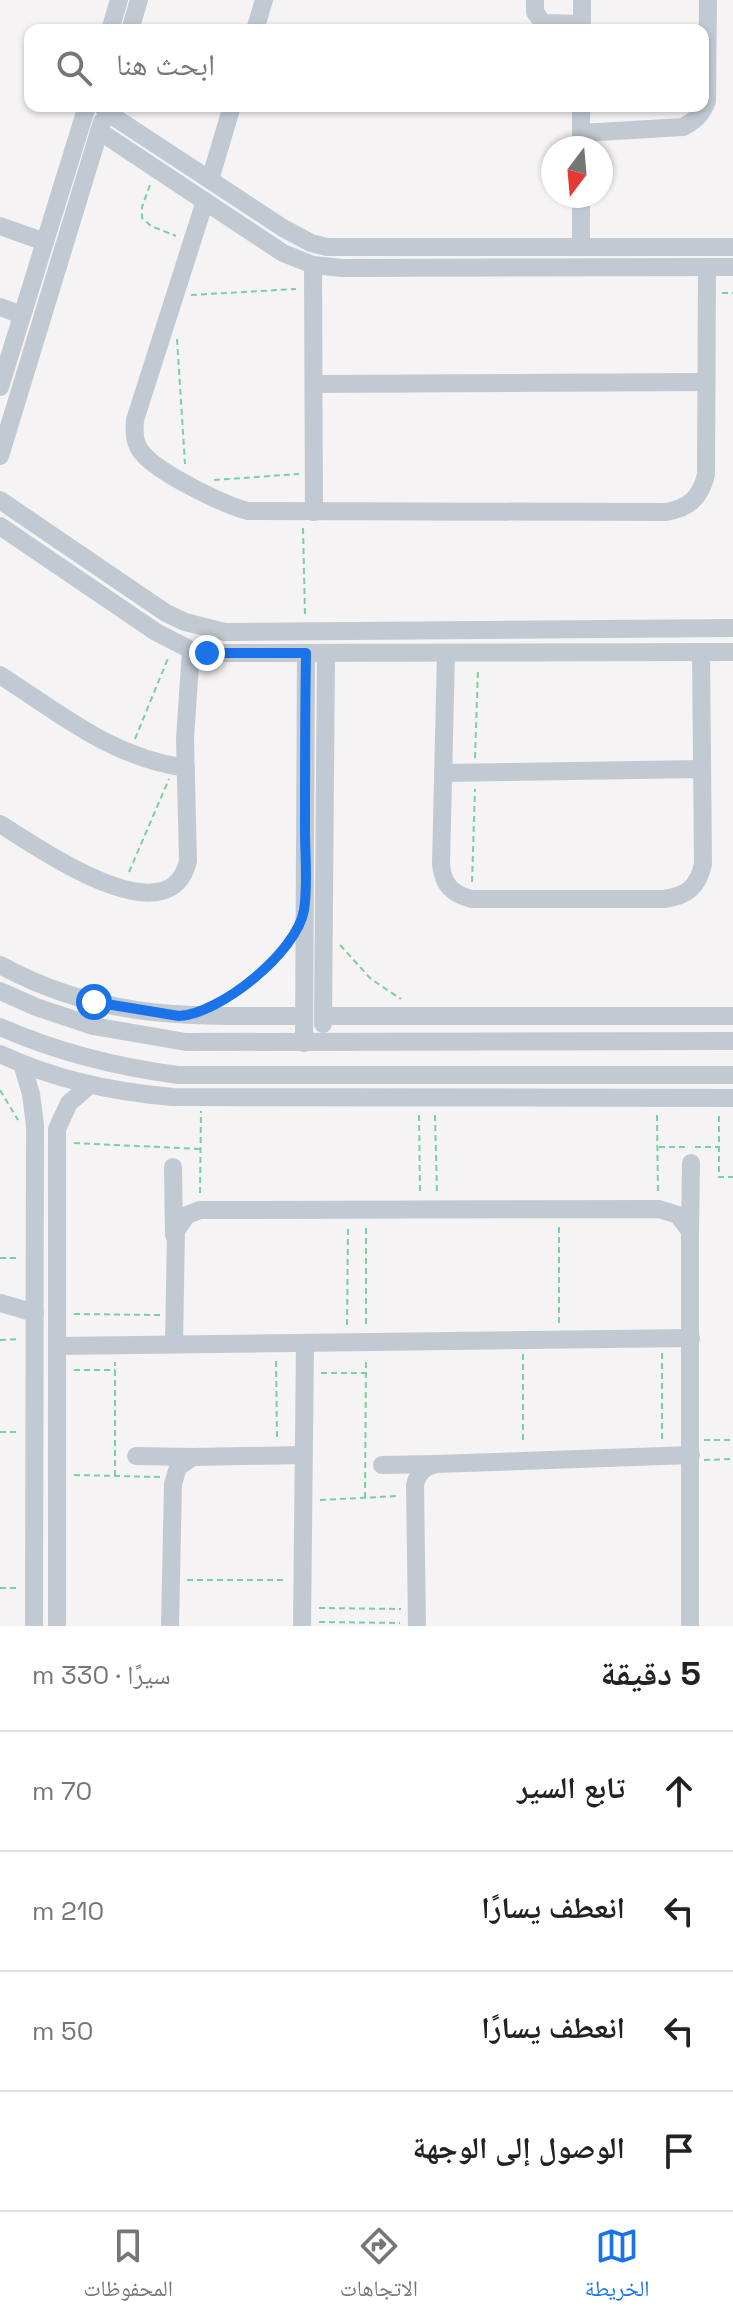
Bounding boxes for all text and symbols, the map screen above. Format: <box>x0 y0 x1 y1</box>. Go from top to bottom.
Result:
search box <box>24 24 709 112</box>
text: ابحث هنا <box>116 45 215 84</box>
icon: search <box>52 46 96 90</box>
north arrow <box>541 136 613 208</box>
route end <box>189 635 225 671</box>
route start <box>76 984 112 1020</box>
text: 5 دقيقة <box>601 1652 701 1695</box>
text: سيرًا · 330 m <box>32 1658 171 1692</box>
text: تابع السير <box>517 1768 625 1807</box>
icon: ahead <box>657 1769 701 1813</box>
text: 70 m <box>32 1774 92 1808</box>
text: انعطف يسارًا <box>481 1888 625 1927</box>
icon: left <box>657 1889 701 1933</box>
text: 210 m <box>32 1894 104 1928</box>
text: انعطف يسارًا <box>481 2008 625 2047</box>
icon: left <box>657 2009 701 2053</box>
text: 50 m <box>32 2014 93 2048</box>
text: الوصول إلى الوجهة <box>412 2128 625 2167</box>
icon: arrive <box>657 2129 701 2173</box>
tab: المحفوظات <box>83 2224 173 2310</box>
tab: الاتجاهات <box>340 2224 418 2310</box>
tab: الخريطة <box>585 2224 650 2310</box>

